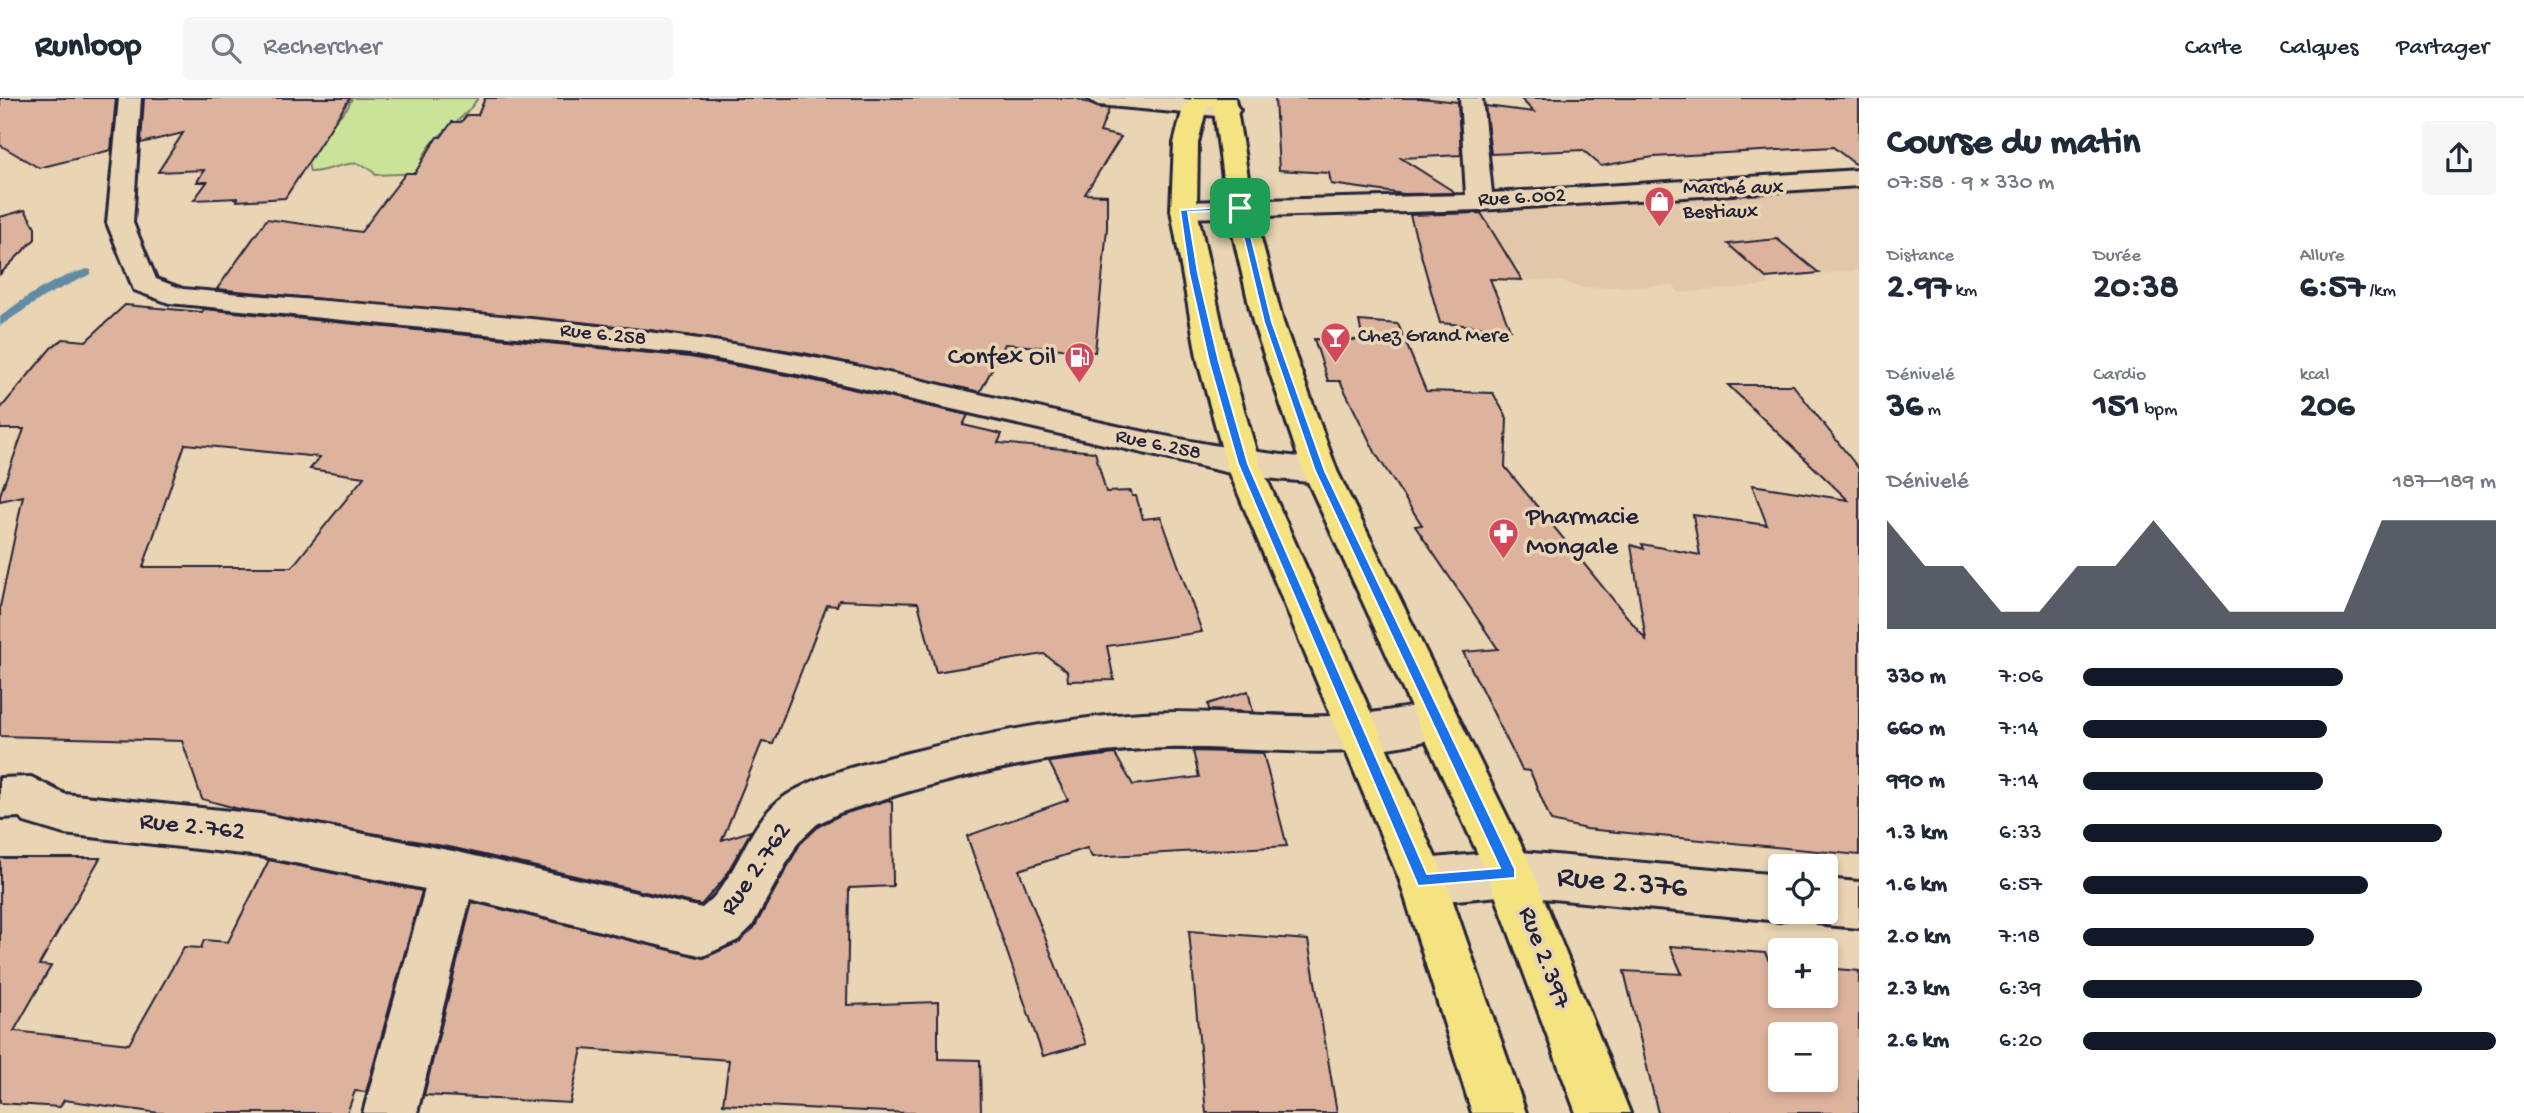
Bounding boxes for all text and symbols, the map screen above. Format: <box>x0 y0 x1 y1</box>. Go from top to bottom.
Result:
search box <box>183 17 673 80</box>
text: Runloop <box>35 29 141 67</box>
icon: search <box>207 29 245 67</box>
text: Rechercher <box>263 33 381 64</box>
text: Carte <box>2185 34 2242 63</box>
text: Calques <box>2280 34 2358 63</box>
text: Partager <box>2396 34 2489 63</box>
button: share <box>2422 121 2496 195</box>
text: Course du matin <box>1887 122 2140 166</box>
text: 07:58 · 9 × 330 m <box>1887 170 2054 197</box>
place label: Marché aux Bestiaux <box>1682 177 1783 226</box>
pin <box>1210 178 1270 238</box>
street label: Rue 6.002 <box>1477 184 1567 214</box>
shop icon: Marché aux Bestiaux <box>1643 184 1677 228</box>
icon: arrive <box>1221 189 1259 227</box>
text: Distance <box>1887 245 1954 268</box>
text: Durée <box>2093 245 2141 268</box>
text: Allure <box>2300 245 2345 268</box>
text: 2.97 <box>1887 268 1951 309</box>
text: 20:38 <box>2093 268 2179 309</box>
text: 6:57 <box>2300 268 2365 309</box>
text: km <box>1951 280 1977 303</box>
text: /km <box>2365 280 2396 303</box>
street label: Rue 6.258 <box>559 319 647 353</box>
bar icon: Chez Grand Mere <box>1318 320 1352 364</box>
place label: Chez Grand Mere <box>1358 325 1510 350</box>
fuel station icon: Confex Oil <box>1062 341 1096 385</box>
place label: Confex Oil <box>948 343 1056 374</box>
text: Dénivelé <box>1887 364 1955 387</box>
text: Cardio <box>2093 364 2146 387</box>
text: kcal <box>2300 364 2329 387</box>
text: 36 <box>1887 387 1923 428</box>
text: 151 <box>2093 387 2140 428</box>
text: 206 <box>2300 387 2354 428</box>
text: m <box>1923 399 1941 422</box>
text: bpm <box>2140 399 2177 422</box>
street label: Rue 6.258 <box>1113 425 1203 467</box>
text: Dénivelé <box>1887 469 1969 496</box>
text: 187–189 m <box>2393 469 2496 496</box>
place label: Pharmacie Mongale <box>1525 503 1639 564</box>
pharmacy icon: Pharmacie Mongale <box>1486 516 1520 560</box>
text: 330 m <box>1887 664 1946 691</box>
text: 7:06 <box>1999 664 2043 691</box>
text: 660 m <box>1887 716 1945 743</box>
text: 7:14 <box>1999 716 2038 743</box>
text: 990 m <box>1887 768 1945 795</box>
text: 7:14 <box>1999 768 2038 795</box>
street label: Rue 2.762 <box>138 807 246 849</box>
street label: Rue 2.762 <box>715 817 800 923</box>
text: 1.3 km <box>1887 820 1947 847</box>
text: 6:33 <box>1999 820 2042 847</box>
map controls <box>1768 854 1838 1092</box>
button: locate <box>1768 854 1838 924</box>
street label: Rue 2.376 <box>1555 859 1690 909</box>
text: 1.6 km <box>1887 872 1947 899</box>
text: 6:57 <box>1999 872 2042 899</box>
street label: Rue 2.397 <box>1509 903 1577 1015</box>
text: 2.0 km <box>1887 924 1951 951</box>
text: 7:18 <box>1999 924 2040 951</box>
button: + <box>1768 938 1838 1008</box>
text: 2.3 km <box>1887 976 1949 1003</box>
text: 6:39 <box>1999 976 2041 1003</box>
button: − <box>1768 1022 1838 1092</box>
text: 2.6 km <box>1887 1028 1949 1055</box>
text: 6:20 <box>1999 1028 2042 1055</box>

